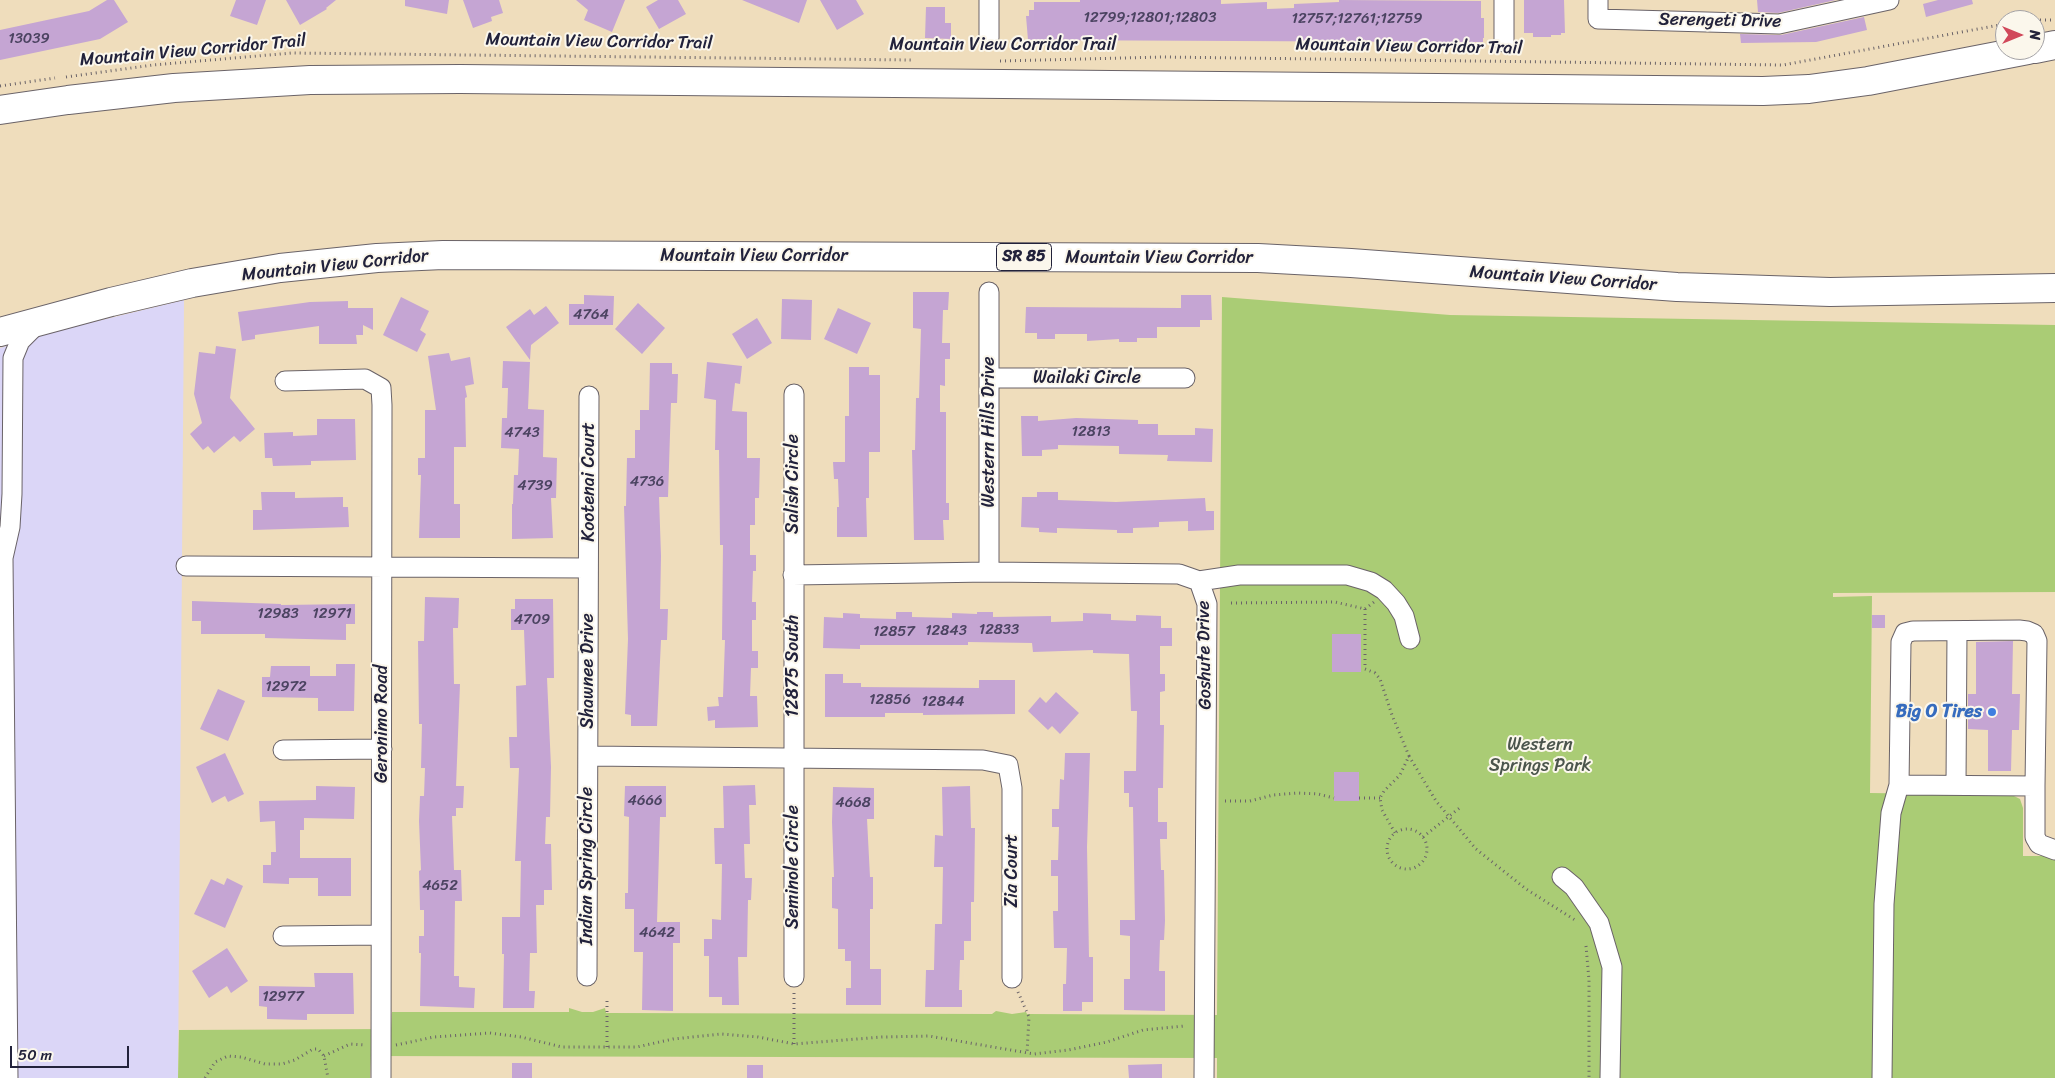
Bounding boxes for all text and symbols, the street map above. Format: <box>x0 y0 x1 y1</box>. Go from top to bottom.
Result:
house number: 12799;12801;12803 <box>1083 9 1217 27</box>
street label: Serengeti Drive <box>1658 9 1782 33</box>
house number: 12757;12761;12759 <box>1291 10 1423 28</box>
north arrow <box>1995 10 2045 60</box>
street label: Mountain View Corridor Trail <box>485 29 713 55</box>
house number: 13039 <box>8 30 50 48</box>
street label: Mountain View Corridor Trail <box>79 30 307 72</box>
text: N <box>2022 30 2047 40</box>
street label: Mountain View Corridor Trail <box>890 34 1116 56</box>
street label: Mountain View Corridor Trail <box>1295 34 1523 60</box>
road number: SR 85 <box>996 243 1052 270</box>
street label: Mountain View Corridor <box>241 245 429 287</box>
street label: Mountain View Corridor <box>660 245 848 267</box>
street label: Mountain View Corridor <box>1065 247 1253 269</box>
street label: Mountain View Corridor <box>1469 262 1657 296</box>
house number: 4764 <box>573 306 609 324</box>
street label: Western Hills Drive <box>978 356 1000 508</box>
street label: Wailaki Circle <box>1033 367 1141 389</box>
street label: Kootenai Court <box>578 422 600 542</box>
house number: 12813 <box>1072 423 1110 441</box>
house number: 4743 <box>504 424 540 442</box>
street label: Salish Circle <box>782 434 804 534</box>
house number: 4736 <box>630 473 664 491</box>
house number: 4739 <box>517 477 553 495</box>
street label: Goshute Drive <box>1193 600 1217 710</box>
house number: 12983 <box>257 605 299 623</box>
house number: 12971 <box>312 605 352 623</box>
house number: 4709 <box>514 611 550 629</box>
street label: Shawnee Drive <box>577 613 599 729</box>
street label: 12875 South <box>782 615 804 717</box>
house number: 12833 <box>979 621 1019 639</box>
house number: 12843 <box>925 622 967 640</box>
house number: 12857 <box>873 623 915 641</box>
street label: Geronimo Road <box>371 665 393 783</box>
house number: 12972 <box>265 678 307 696</box>
house number: 12856 <box>869 691 911 709</box>
house number: 12844 <box>922 693 964 711</box>
place label: Big O Tires <box>1896 701 1982 723</box>
marker: Big O Tires <box>1986 706 1998 718</box>
park label: Western Springs Park <box>1489 734 1591 776</box>
street label: Indian Spring Circle <box>576 787 598 945</box>
house number: 4666 <box>628 792 662 810</box>
house number: 4668 <box>835 794 871 812</box>
street label: Seminole Circle <box>782 805 804 929</box>
street label: Zia Court <box>1001 834 1023 908</box>
house number: 4652 <box>422 877 458 895</box>
house number: 4642 <box>639 924 675 942</box>
house number: 12977 <box>262 988 304 1006</box>
scale bar <box>12 1036 131 1068</box>
text: 50 m <box>18 1042 52 1068</box>

